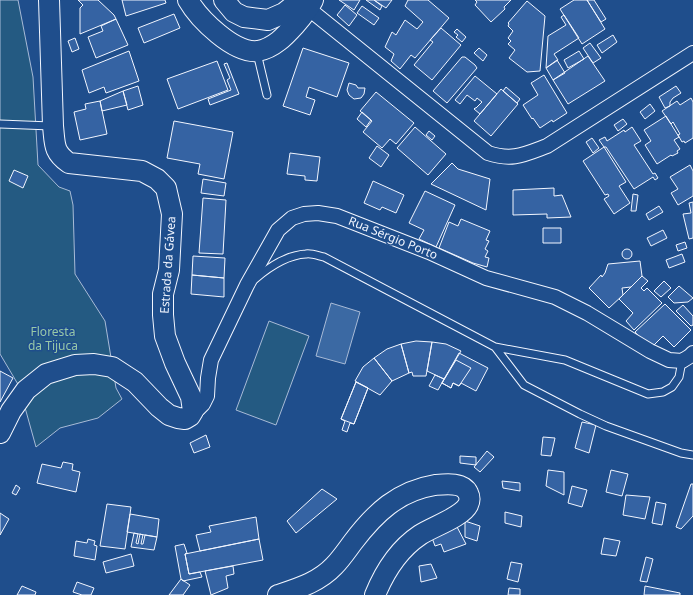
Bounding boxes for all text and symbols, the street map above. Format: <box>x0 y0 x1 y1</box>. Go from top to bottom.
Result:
street label: Rua Sérgio Porto <box>346 212 440 263</box>
street label: Estrada da Gávea <box>156 216 179 314</box>
park label: Floresta da Tijuca <box>28 323 78 354</box>

